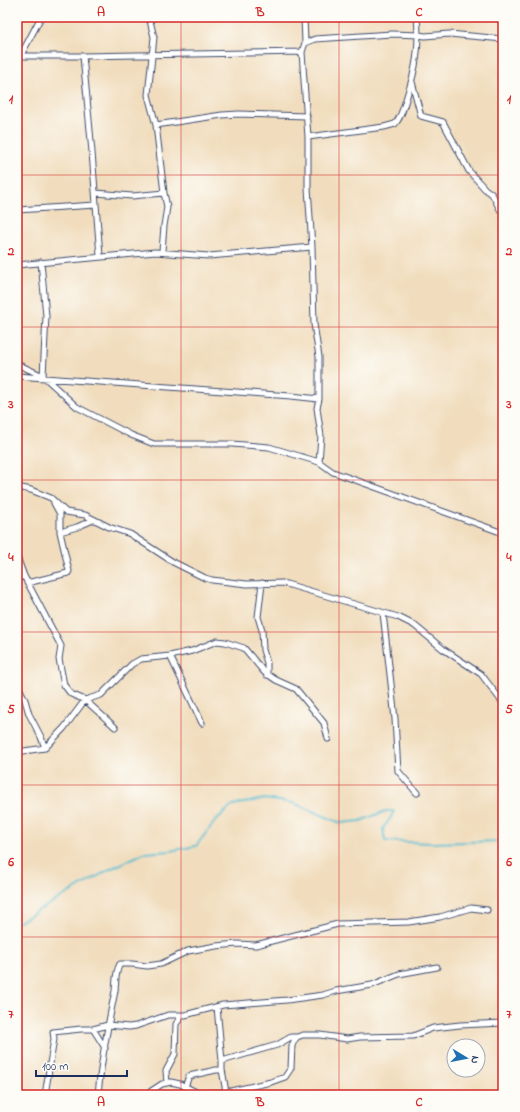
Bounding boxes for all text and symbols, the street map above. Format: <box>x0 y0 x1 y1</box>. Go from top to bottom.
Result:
text: A <box>97 3 105 22</box>
text: B <box>255 3 265 22</box>
text: C <box>415 3 423 22</box>
text: 1 <box>9 90 14 109</box>
text: 1 <box>507 90 512 109</box>
text: 2 <box>7 242 15 261</box>
text: 2 <box>505 242 513 261</box>
text: 3 <box>7 395 14 414</box>
text: 3 <box>505 395 512 414</box>
text: 4 <box>7 548 14 567</box>
text: 4 <box>505 548 512 567</box>
text: 5 <box>7 700 15 719</box>
text: 5 <box>505 700 513 719</box>
text: 6 <box>7 853 14 872</box>
text: 6 <box>505 853 512 872</box>
text: 7 <box>8 1005 14 1024</box>
text: 7 <box>506 1005 512 1024</box>
north arrow <box>446 1038 486 1078</box>
scale bar <box>36 1052 127 1078</box>
text: N <box>466 1055 483 1065</box>
text: 100 m <box>42 1058 69 1076</box>
text: A <box>97 1093 105 1112</box>
text: B <box>255 1093 265 1112</box>
text: C <box>415 1093 423 1112</box>

